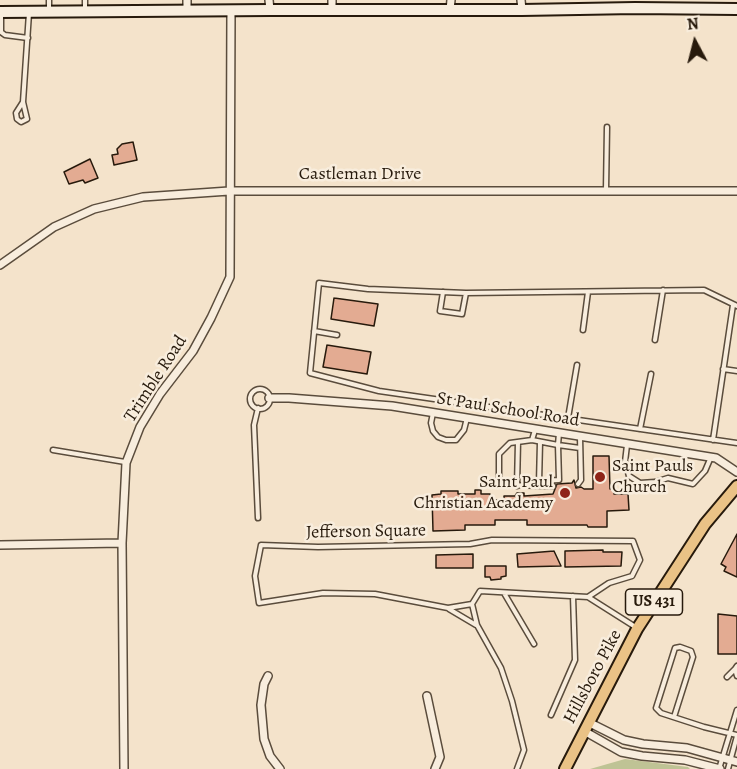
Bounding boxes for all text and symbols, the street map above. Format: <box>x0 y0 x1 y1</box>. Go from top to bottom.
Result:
north arrow <box>665 12 725 72</box>
text: N <box>686 13 700 36</box>
street label: Castleman Drive <box>299 164 421 186</box>
street label: Trimble Road <box>120 332 192 426</box>
street label: St Paul School Road <box>435 388 581 432</box>
place label: Saint Pauls Church <box>612 456 693 498</box>
marker: Saint Pauls Church <box>593 470 607 484</box>
place label: Saint Paul Christian Academy <box>414 472 553 514</box>
marker: Saint Paul Christian Academy <box>558 486 572 500</box>
street label: Jefferson Square <box>306 520 426 544</box>
road number: US 431 <box>626 589 682 615</box>
street label: Hillsboro Pike <box>559 626 627 728</box>

